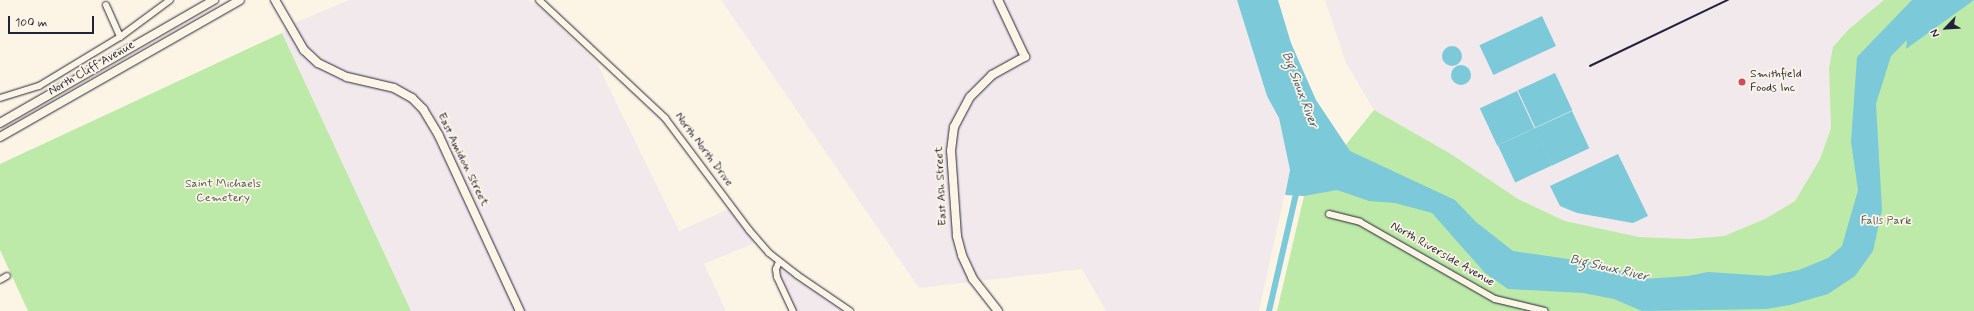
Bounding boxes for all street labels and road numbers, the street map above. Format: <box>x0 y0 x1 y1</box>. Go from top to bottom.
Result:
street label: North Cliff Avenue <box>46 38 138 100</box>
street label: North North Drive <box>671 110 735 190</box>
street label: East Amidon Street <box>433 111 491 209</box>
street label: East Ash Street <box>933 146 951 226</box>
street label: North Riverside Avenue <box>1387 219 1497 291</box>

